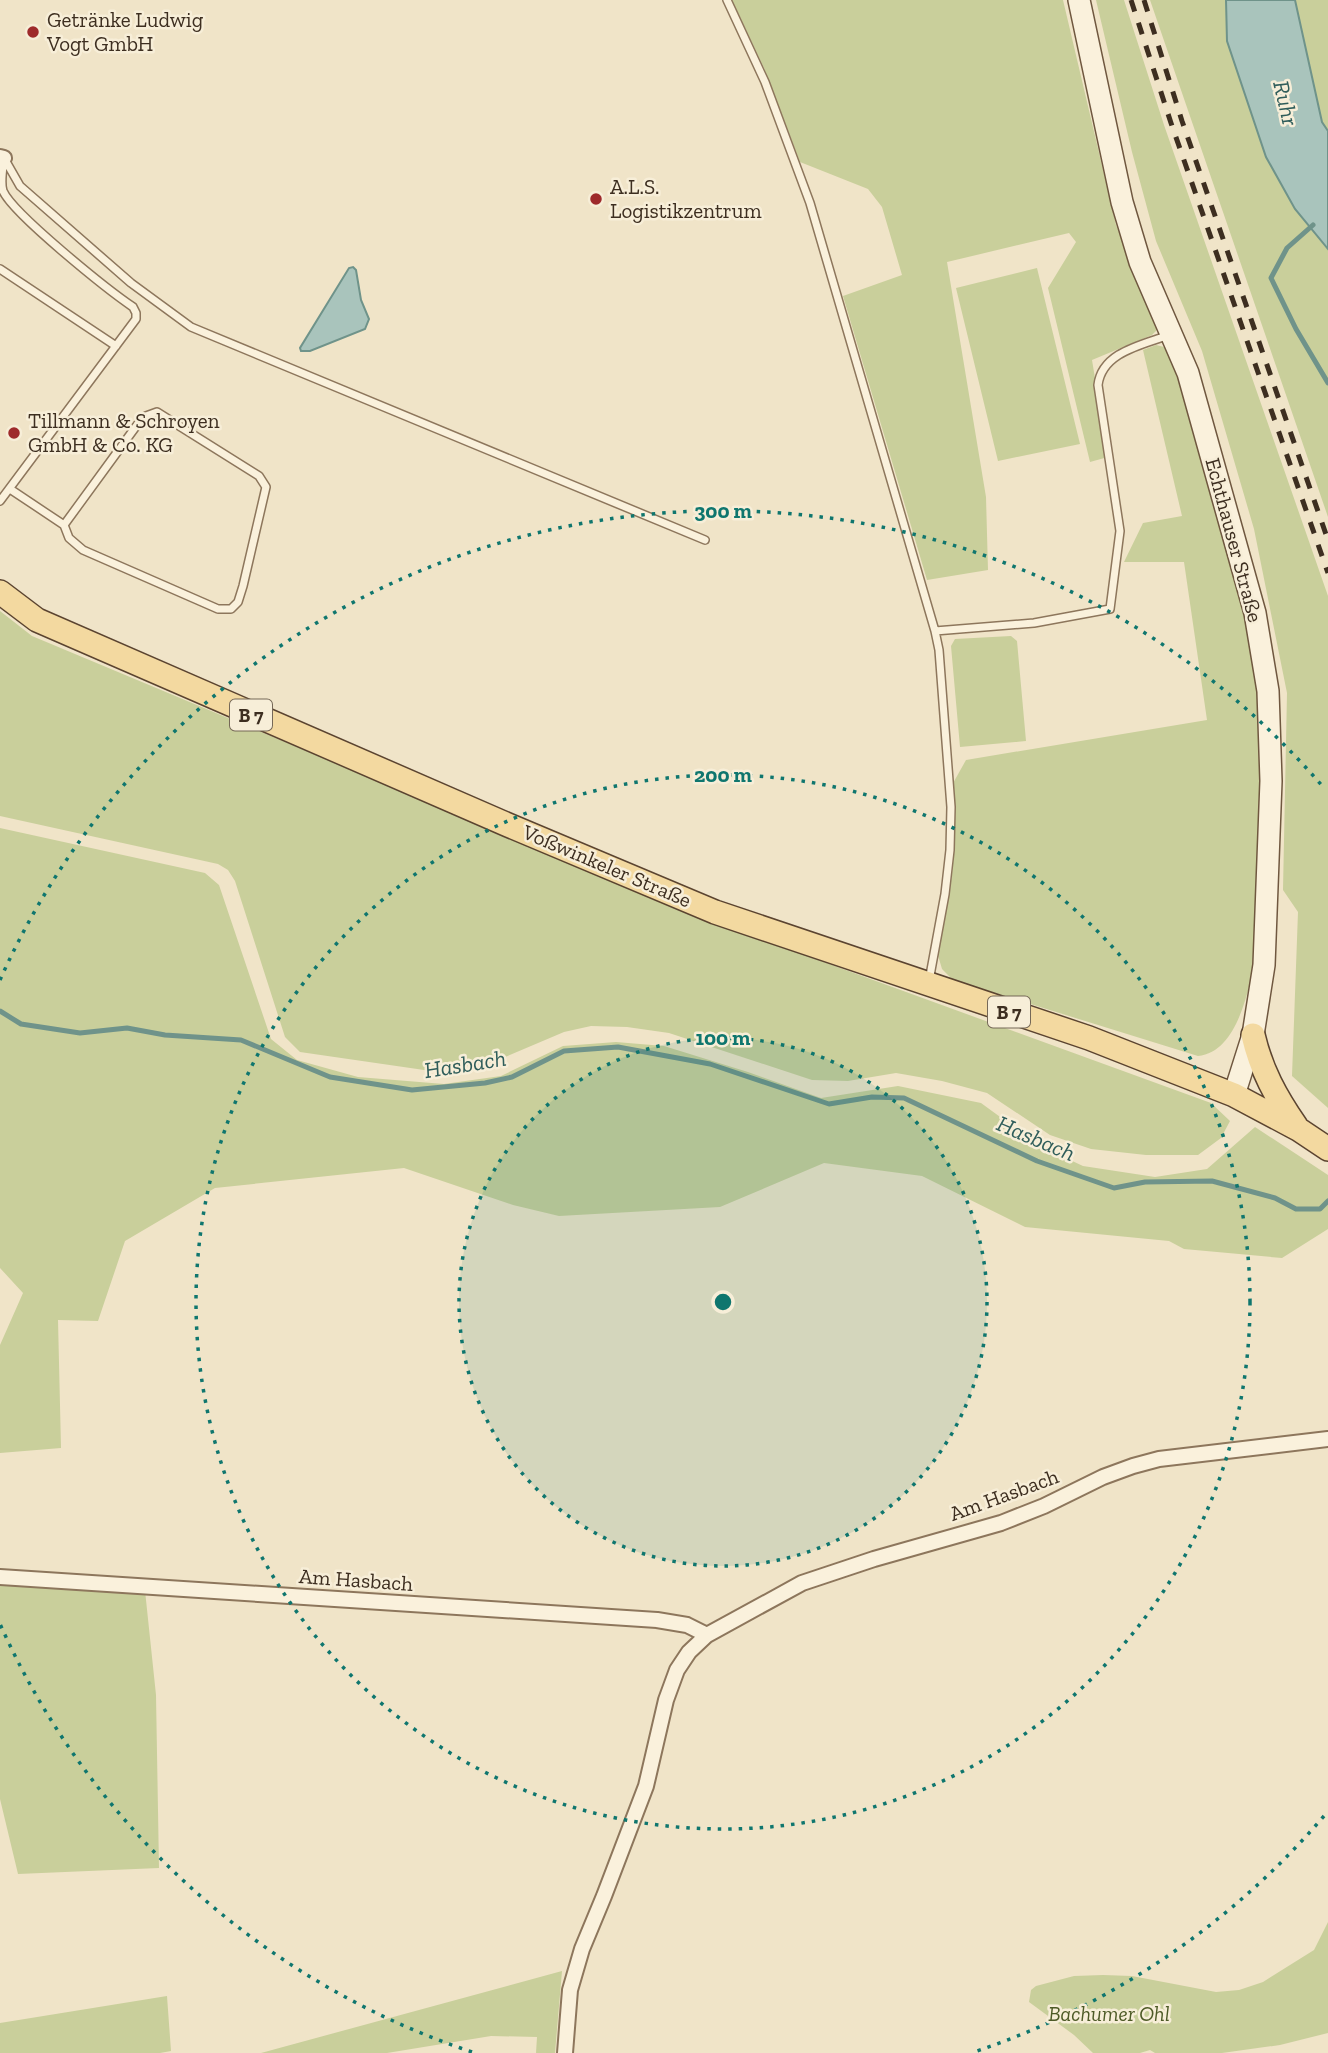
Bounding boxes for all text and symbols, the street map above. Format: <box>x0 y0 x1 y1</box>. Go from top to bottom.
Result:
place label: Getränke Ludwig Vogt GmbH <box>46 7 204 56</box>
marker: Getränke Ludwig Vogt GmbH <box>25 24 41 40</box>
water label: Ruhr <box>1267 78 1305 128</box>
place label: A.L.S. Logistikzentrum <box>610 174 762 223</box>
marker: A.L.S. Logistikzentrum <box>588 191 604 207</box>
place label: Tillmann & Schroyen GmbH & Co. KG <box>28 408 220 457</box>
marker: Tillmann & Schroyen GmbH & Co. KG <box>6 425 22 441</box>
street label: Echthauser Straße <box>1201 455 1268 625</box>
text: 300 m <box>694 498 752 523</box>
road number: B 7 <box>230 700 272 730</box>
text: 200 m <box>694 762 752 787</box>
street label: Voßwinkeler Straße <box>518 818 695 912</box>
road number: B 7 <box>988 996 1030 1028</box>
text: 100 m <box>696 1025 751 1050</box>
water label: Hasbach <box>422 1044 508 1084</box>
water label: Hasbach <box>993 1109 1079 1167</box>
centre of rings <box>711 1290 735 1314</box>
street label: Am Hasbach <box>946 1463 1062 1526</box>
street label: Am Hasbach <box>298 1563 414 1596</box>
park label: Bachumer Ohl <box>1048 2001 1170 2026</box>

